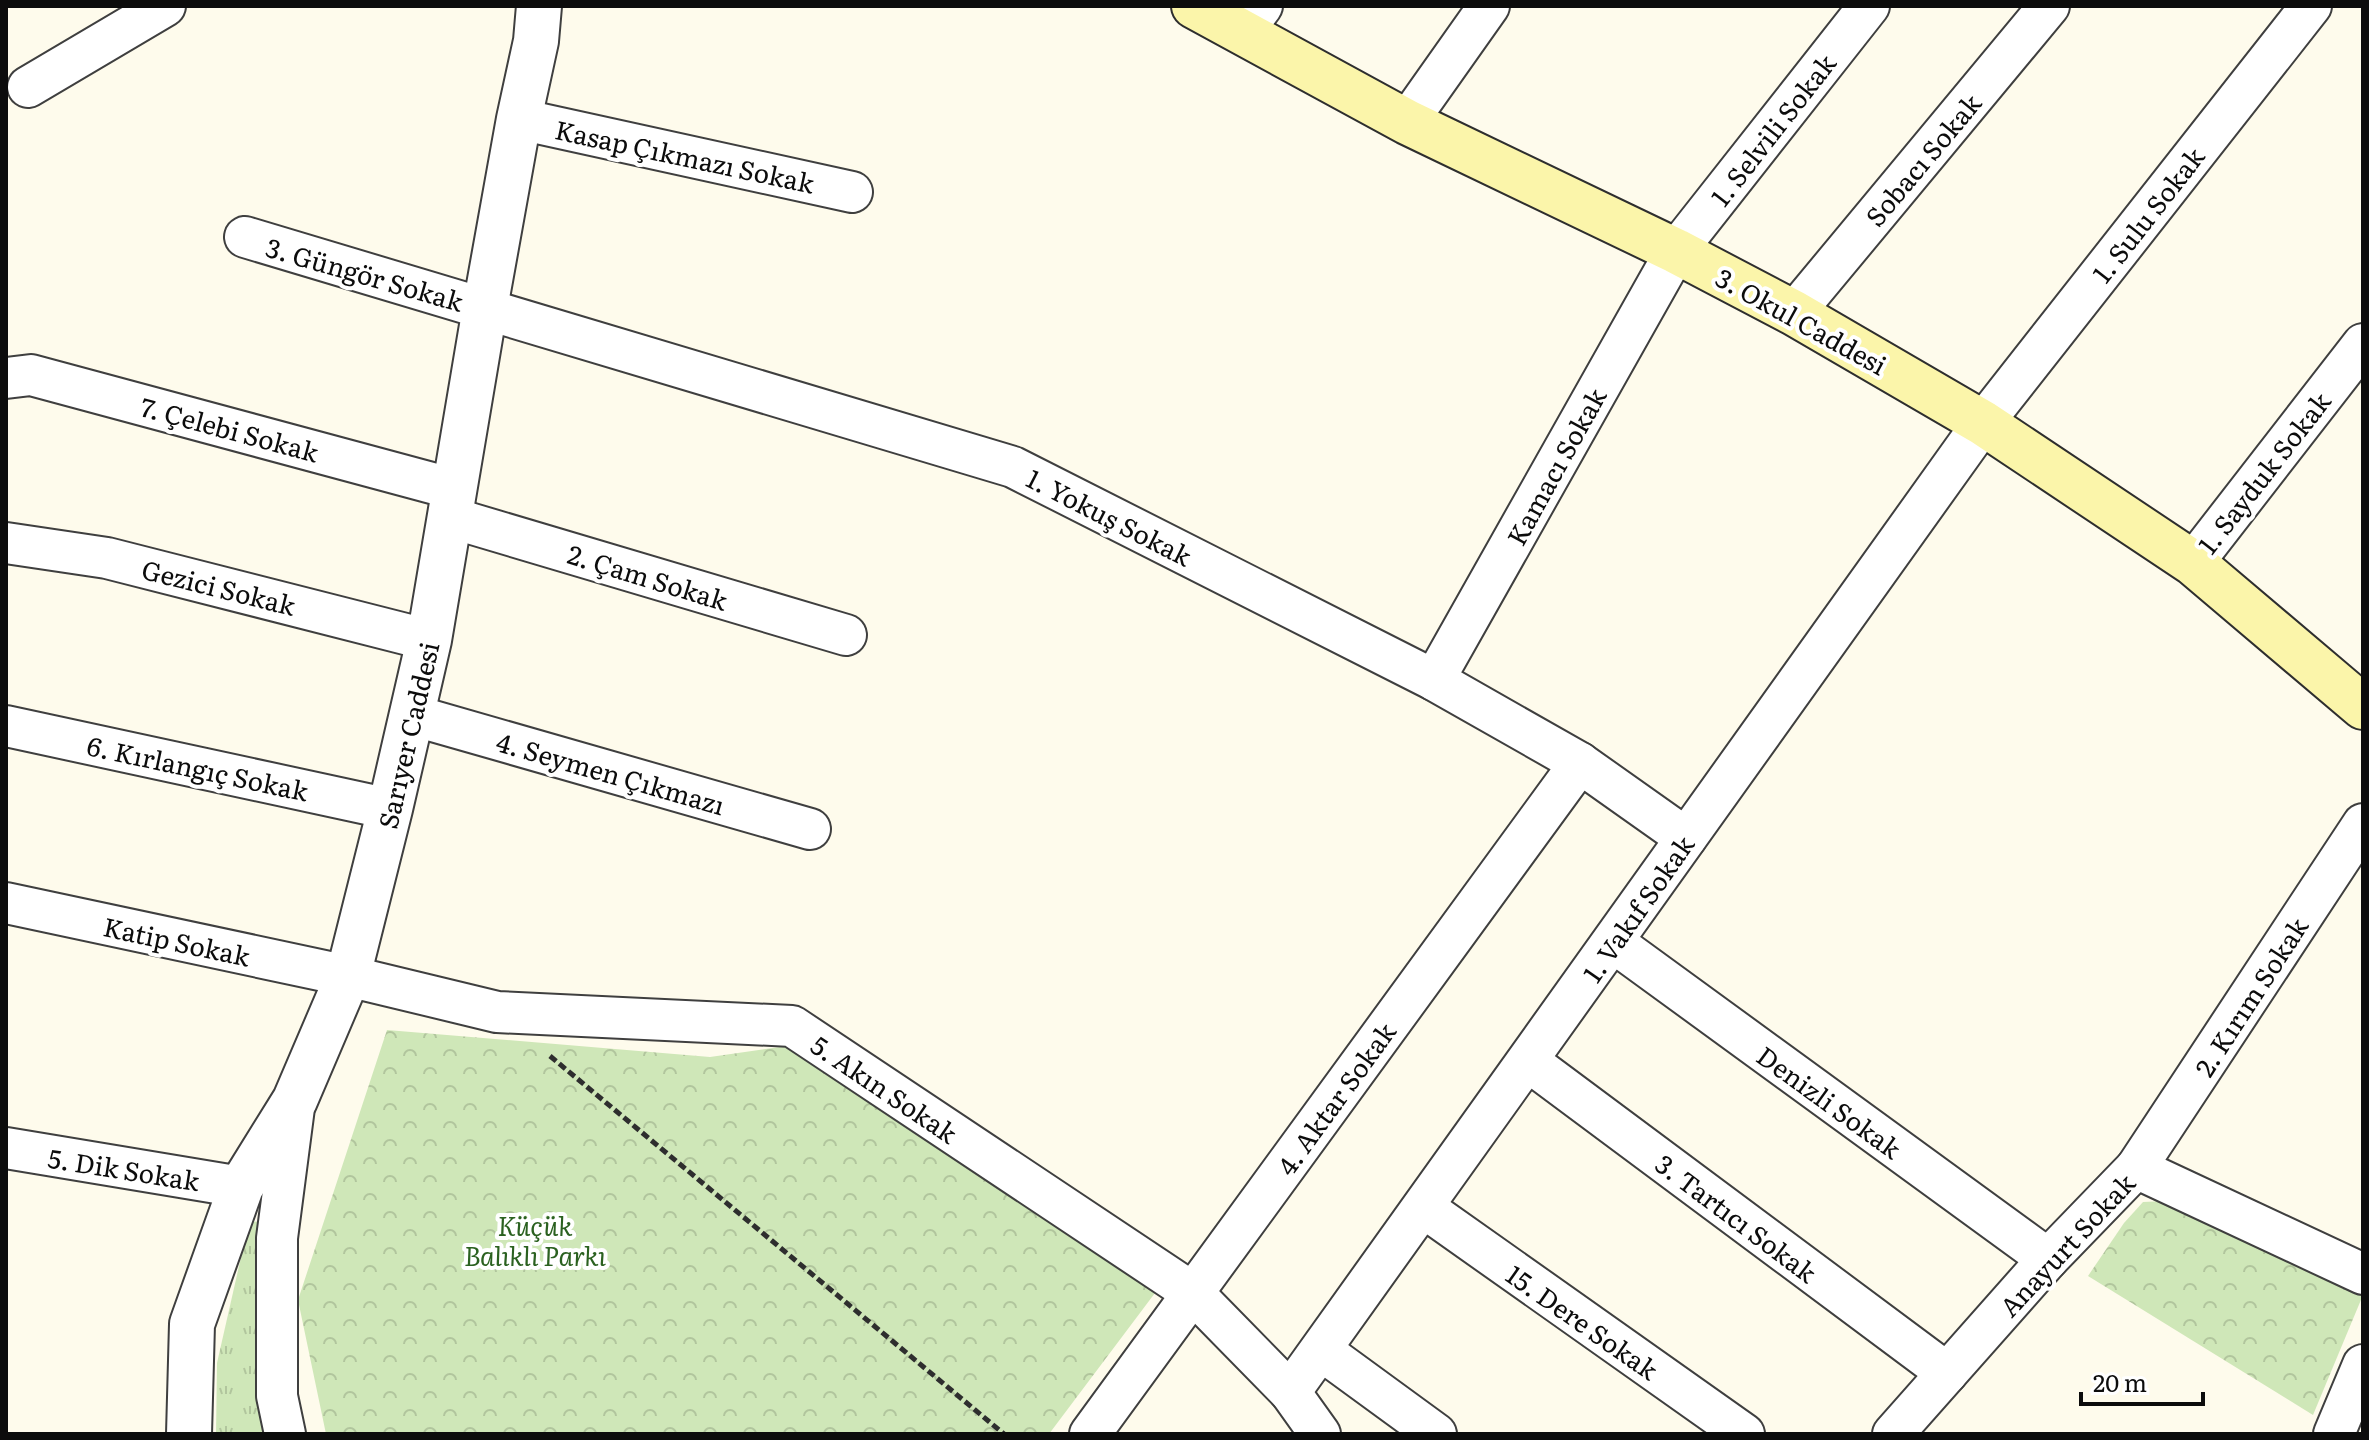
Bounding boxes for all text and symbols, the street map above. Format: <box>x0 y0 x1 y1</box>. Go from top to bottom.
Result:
street label: 1. Selvili Sokak <box>1700 44 1845 213</box>
street label: Sobacı Sokak <box>1855 83 1990 234</box>
street label: Kasap Çıkmazı Sokak <box>552 108 819 202</box>
street label: 1. Sulu Sokak <box>2082 137 2213 290</box>
street label: 3. Güngör Sokak <box>262 226 469 320</box>
street label: 3. Okul Caddesi <box>1709 257 1895 383</box>
street label: Kamacı Sokak <box>1496 379 1615 552</box>
street label: 1. Sayduk Sokak <box>2187 382 2339 561</box>
street label: 7. Çelebi Sokak <box>137 386 324 471</box>
street label: 1. Yokuş Sokak <box>1021 458 1200 575</box>
street label: 2. Çam Sokak <box>563 533 734 619</box>
street label: Gezici Sokak <box>138 548 301 624</box>
street label: Sarıyer Caddesi <box>367 637 448 832</box>
street label: 4. Seymen Çıkmazı <box>492 721 730 823</box>
street label: 6. Kırlangıç Sokak <box>84 725 313 810</box>
street label: 1. Vakıf Sokak <box>1572 826 1703 989</box>
street label: Katip Sokak <box>100 905 255 975</box>
street label: 2. Kırım Sokak <box>2184 908 2317 1083</box>
street label: 4. Aktar Sokak <box>1266 1013 1405 1183</box>
street label: 5. Akın Sokak <box>804 1025 967 1152</box>
street label: Denizli Sokak <box>1750 1035 1911 1168</box>
street label: 5. Dik Sokak <box>46 1137 204 1199</box>
street label: 3. Tartıcı Sokak <box>1648 1143 1827 1291</box>
street label: Anayurt Sokak <box>1989 1163 2144 1325</box>
park label: Küçük Balıklı Parkı <box>464 1205 606 1274</box>
street label: 15. Dere Sokak <box>1499 1254 1668 1389</box>
scale bar <box>2081 1356 2203 1406</box>
text: 20 m <box>2093 1364 2147 1399</box>

